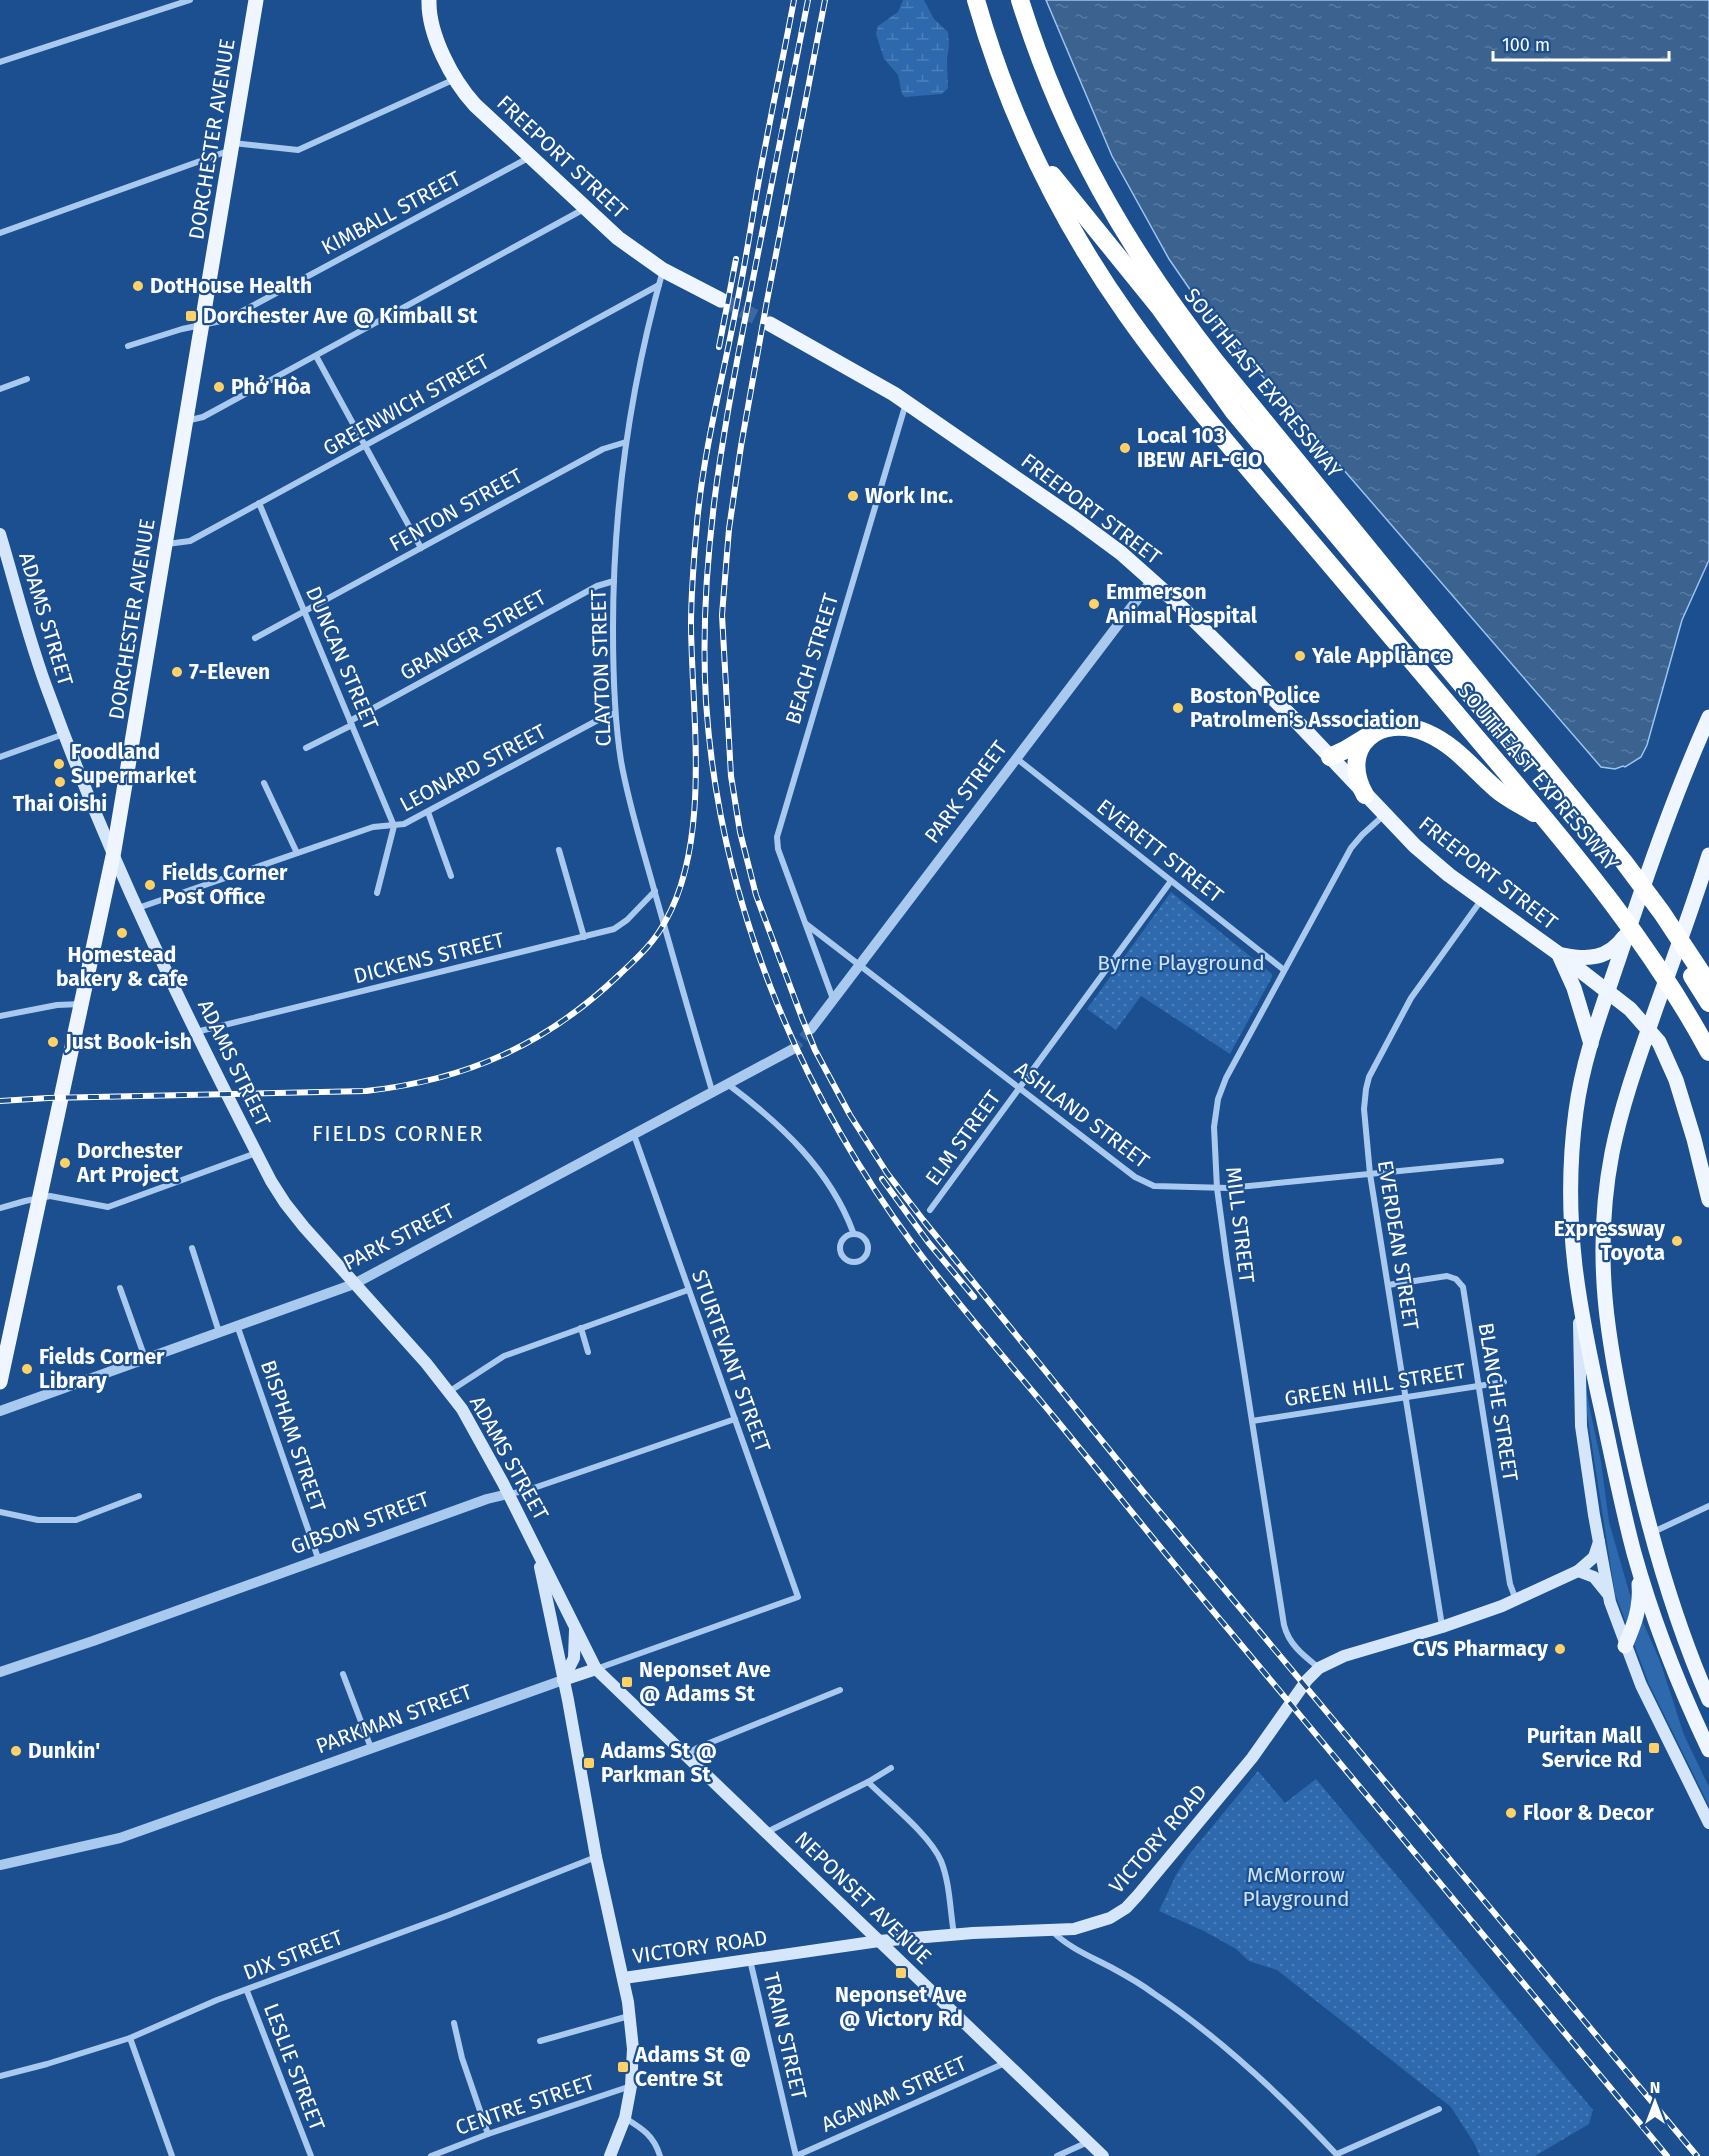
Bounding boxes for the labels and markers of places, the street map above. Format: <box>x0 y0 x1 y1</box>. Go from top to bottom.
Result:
place label: DotHouse Health <box>150 273 312 299</box>
marker: DotHouse Health <box>131 279 145 293</box>
place label: Dorchester Ave @ Kimball St <box>203 303 478 329</box>
marker: Dorchester Ave @ Kimball St <box>184 309 198 323</box>
place label: Phở Hòa <box>231 374 311 400</box>
marker: Phở Hòa <box>212 380 226 394</box>
place label: Local 103 IBEW AFL-CIO <box>1137 423 1263 473</box>
marker: Local 103 IBEW AFL-CIO <box>1118 441 1132 455</box>
place label: Work Inc. <box>865 483 953 509</box>
marker: Work Inc. <box>846 489 860 503</box>
place label: Emmerson Animal Hospital <box>1105 579 1258 629</box>
marker: Emmerson Animal Hospital <box>1087 597 1101 611</box>
place label: Yale Appliance <box>1311 643 1452 669</box>
marker: Yale Appliance <box>1293 649 1307 663</box>
place label: 7-Eleven <box>189 659 270 685</box>
marker: 7-Eleven <box>170 665 184 679</box>
place label: Boston Police Patrolmen's Association <box>1190 683 1419 733</box>
marker: Boston Police Patrolmen's Association <box>1171 701 1185 715</box>
place label: Foodland Supermarket <box>71 739 197 789</box>
marker: Foodland Supermarket <box>52 757 66 771</box>
marker: Thai Oishi <box>53 775 67 789</box>
place label: Thai Oishi <box>13 791 107 817</box>
place label: Fields Corner Post Office <box>162 860 288 910</box>
marker: Fields Corner Post Office <box>143 878 157 892</box>
marker: Homestead bakery & cafe <box>115 926 129 940</box>
place label: Homestead bakery & cafe <box>56 942 188 992</box>
place label: Just Book-ish <box>64 1029 192 1055</box>
marker: Just Book-ish <box>46 1035 60 1049</box>
place label: Dorchester Art Project <box>76 1138 183 1188</box>
marker: Dorchester Art Project <box>58 1156 72 1170</box>
place label: Expressway Toyota <box>1554 1216 1665 1266</box>
marker: Expressway Toyota <box>1670 1234 1684 1248</box>
place label: Fields Corner Library <box>39 1344 165 1394</box>
marker: Fields Corner Library <box>20 1362 34 1376</box>
place label: CVS Pharmacy <box>1413 1636 1548 1662</box>
marker: CVS Pharmacy <box>1553 1642 1567 1656</box>
place label: Neponset Ave @ Adams St <box>639 1657 771 1707</box>
marker: Neponset Ave @ Adams St <box>620 1675 634 1689</box>
place label: Puritan Mall Service Rd <box>1527 1723 1643 1773</box>
place label: Dunkin' <box>28 1738 100 1764</box>
place label: Adams St @ Parkman St <box>600 1738 717 1788</box>
marker: Puritan Mall Service Rd <box>1647 1741 1661 1755</box>
marker: Dunkin' <box>9 1744 23 1758</box>
marker: Adams St @ Parkman St <box>582 1756 596 1770</box>
place label: Floor & Decor <box>1523 1800 1654 1826</box>
marker: Floor & Decor <box>1504 1806 1518 1820</box>
marker: Neponset Ave @ Victory Rd <box>894 1966 908 1980</box>
place label: Neponset Ave @ Victory Rd <box>835 1982 967 2032</box>
place label: Adams St @ Centre St <box>634 2042 751 2092</box>
marker: Adams St @ Centre St <box>616 2060 630 2074</box>

